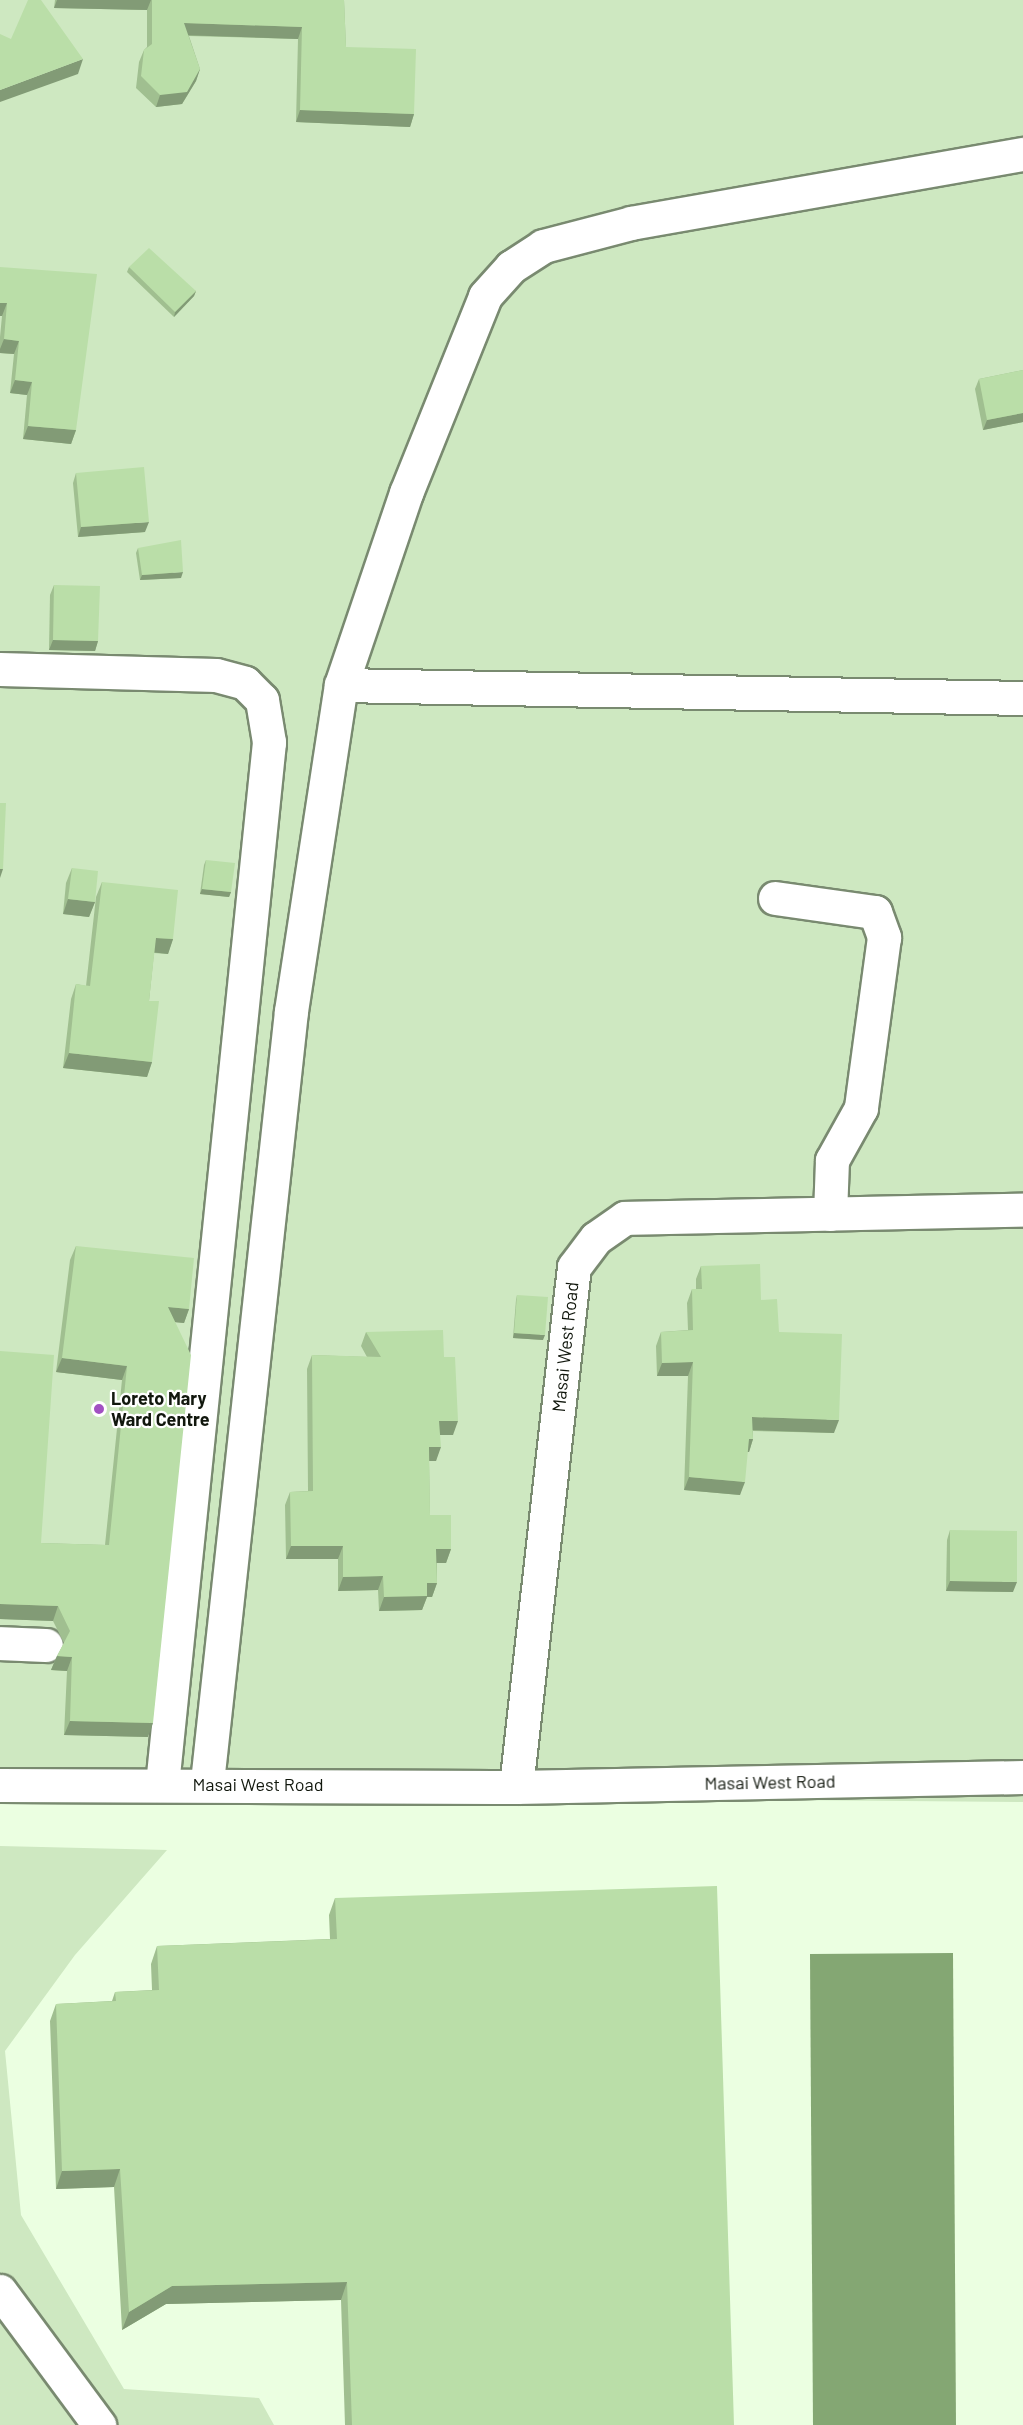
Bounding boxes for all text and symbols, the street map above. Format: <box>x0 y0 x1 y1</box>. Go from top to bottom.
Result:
street label: Masai West Road <box>547 1281 583 1413</box>
place label: Loreto Mary Ward Centre <box>111 1388 210 1430</box>
marker: Loreto Mary Ward Centre <box>92 1402 106 1416</box>
street label: Masai West Road <box>704 1770 836 1794</box>
street label: Masai West Road <box>192 1773 324 1795</box>

